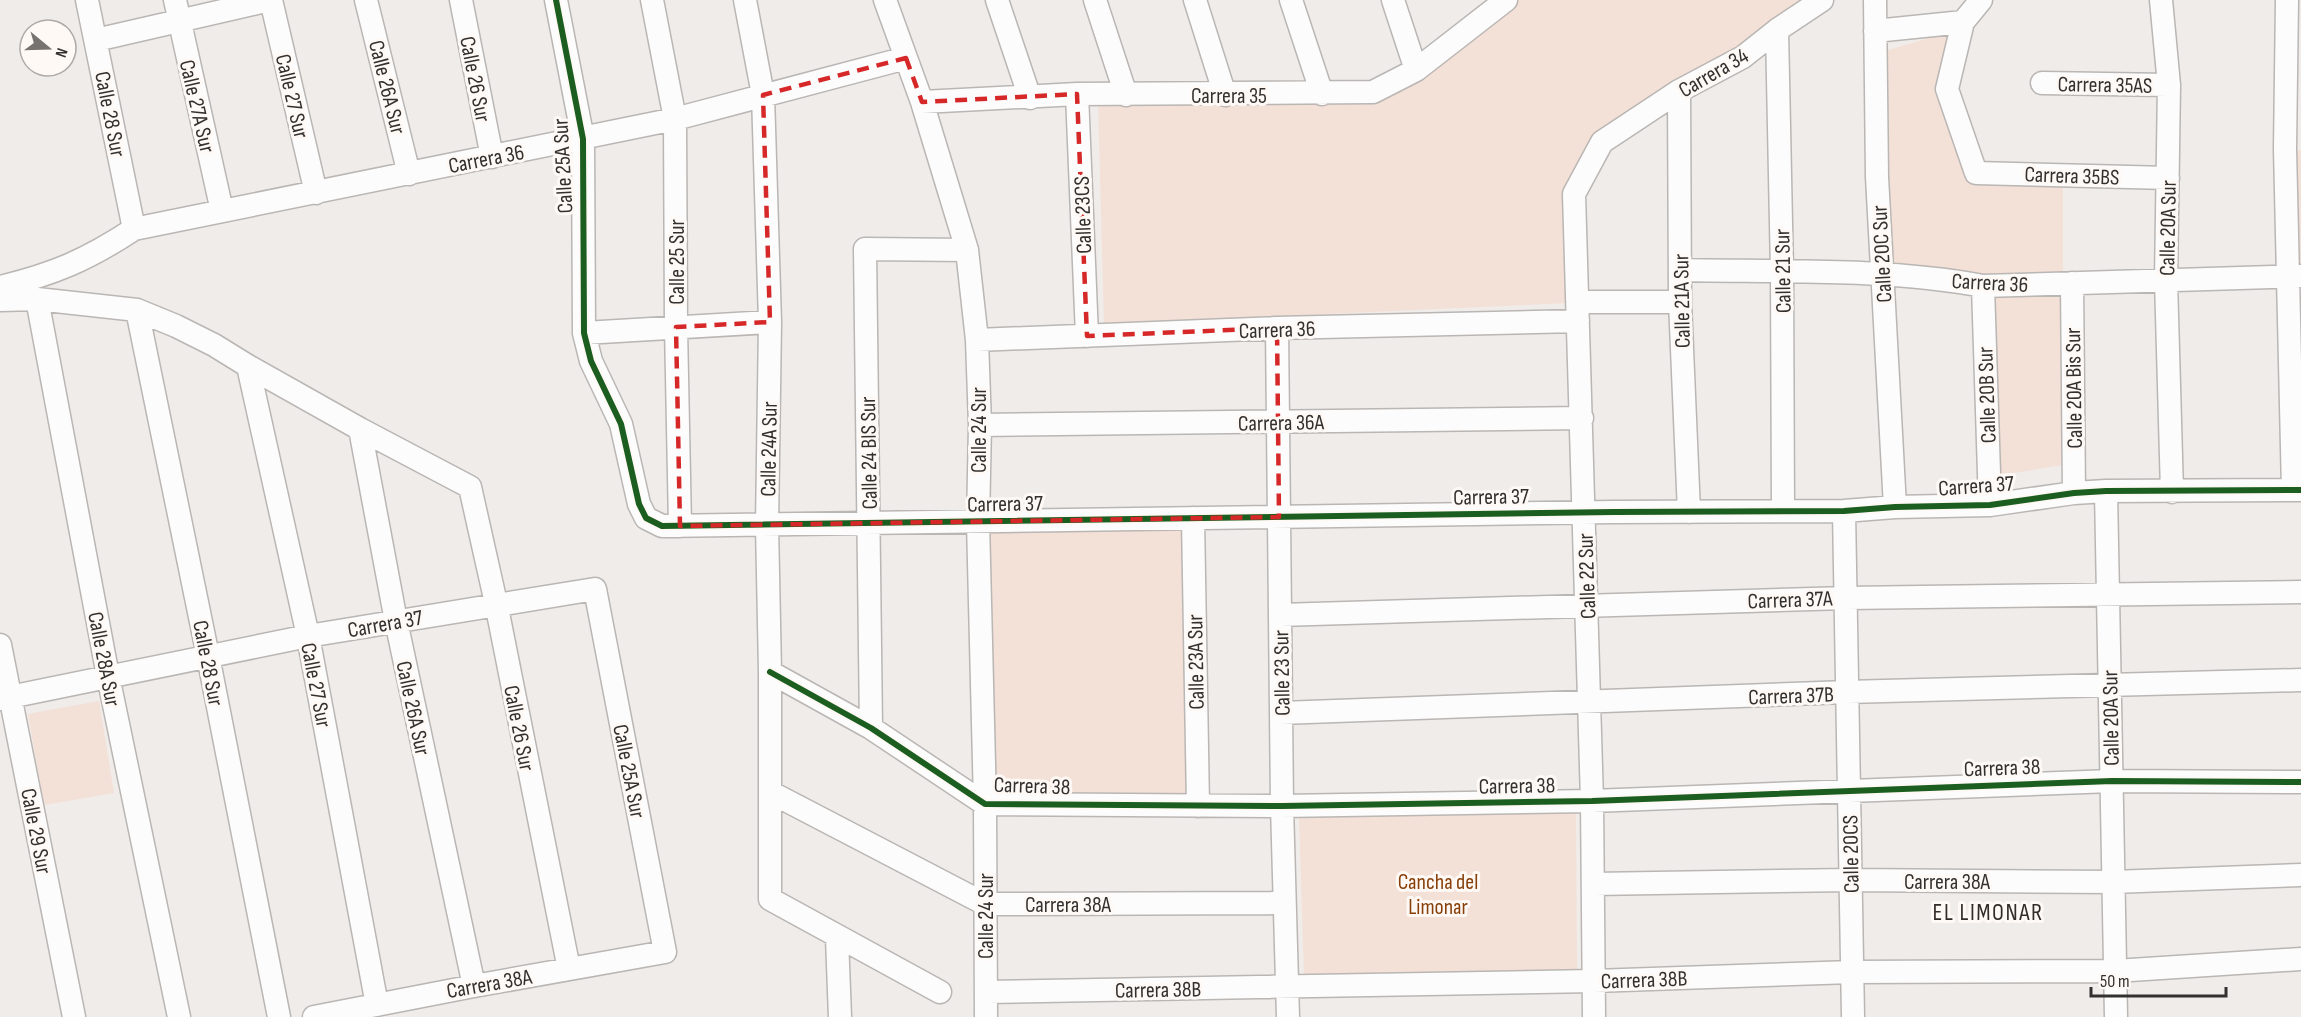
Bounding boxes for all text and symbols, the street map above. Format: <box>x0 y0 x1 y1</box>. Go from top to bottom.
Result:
north arrow <box>18 18 78 78</box>
street label: Calle 26 Sur <box>453 34 496 124</box>
street label: Calle 26A Sur <box>362 38 411 137</box>
street label: Carrera 34 <box>1674 43 1754 104</box>
text: N <box>50 45 71 60</box>
street label: Calle 27 Sur <box>269 52 314 141</box>
street label: Calle 27A Sur <box>173 57 220 155</box>
street label: Calle 28 Sur <box>88 69 131 159</box>
street label: Carrera 35AS <box>2057 71 2153 100</box>
street label: Carrera 35 <box>1191 83 1267 110</box>
street label: Calle 25A Sur <box>548 118 579 214</box>
street label: Carrera 36 <box>446 139 526 180</box>
street label: Carrera 35BS <box>2024 161 2120 192</box>
street label: Calle 23CS <box>1069 176 1098 254</box>
street label: Calle 20A Sur <box>2154 180 2183 276</box>
street label: Calle 20C Sur <box>1866 205 1899 303</box>
street label: Calle 25 Sur <box>664 219 691 305</box>
street label: Calle 21 Sur <box>1769 228 1798 313</box>
street label: Calle 21A Sur <box>1668 254 1697 348</box>
street label: Carrera 36 <box>1951 268 2029 299</box>
street label: Carrera 36 <box>1238 316 1316 345</box>
street label: Calle 20A Bis Sur <box>2060 327 2089 449</box>
street label: Calle 20B Sur <box>1972 346 2003 444</box>
street label: Calle 24 Sur <box>966 387 993 473</box>
street label: Calle 24 BIS Sur <box>855 396 884 510</box>
street label: Calle 24A Sur <box>755 401 784 497</box>
street label: Carrera 36A <box>1238 409 1325 438</box>
street label: Carrera 37 <box>1937 470 2015 503</box>
street label: Carrera 37 <box>1453 483 1529 512</box>
street label: Carrera 37 <box>967 490 1043 519</box>
street label: Calle 22 Sur <box>1573 533 1602 619</box>
street label: Carrera 37A <box>1747 586 1834 615</box>
street label: Carrera 37 <box>346 605 425 644</box>
street label: Calle 28A Sur <box>81 610 126 709</box>
street label: Calle 23A Sur <box>1182 614 1211 710</box>
street label: Calle 28 Sur <box>186 618 229 708</box>
street label: Calle 23 Sur <box>1268 630 1297 716</box>
street label: Calle 27 Sur <box>294 641 337 730</box>
street label: Calle 26A Sur <box>389 659 436 758</box>
street label: Calle 20A Sur <box>2097 670 2126 766</box>
street label: Carrera 37B <box>1748 682 1834 711</box>
street label: Calle 26 Sur <box>497 683 540 773</box>
street label: Calle 25A Sur <box>606 722 651 821</box>
street label: Carrera 38 <box>1963 754 2041 783</box>
street label: Carrera 38 <box>993 772 1071 801</box>
street label: Carrera 38 <box>1478 772 1556 801</box>
street label: Calle 29 Sur <box>14 786 57 876</box>
street label: Calle 20CS <box>1837 815 1866 893</box>
park label: Cancha del Limonar <box>1398 869 1478 921</box>
street label: Carrera 38A <box>1904 869 1991 896</box>
street label: Calle 24 Sur <box>973 873 1000 959</box>
street label: Carrera 38A <box>1025 892 1112 919</box>
district label: EL LIMONAR <box>1933 898 2044 927</box>
scale bar <box>2091 960 2226 998</box>
street label: Carrera 38A <box>445 964 535 1005</box>
street label: Carrera 38B <box>1600 965 1688 995</box>
text: 50 m <box>2100 971 2130 992</box>
street label: Carrera 38B <box>1115 976 1201 1005</box>

